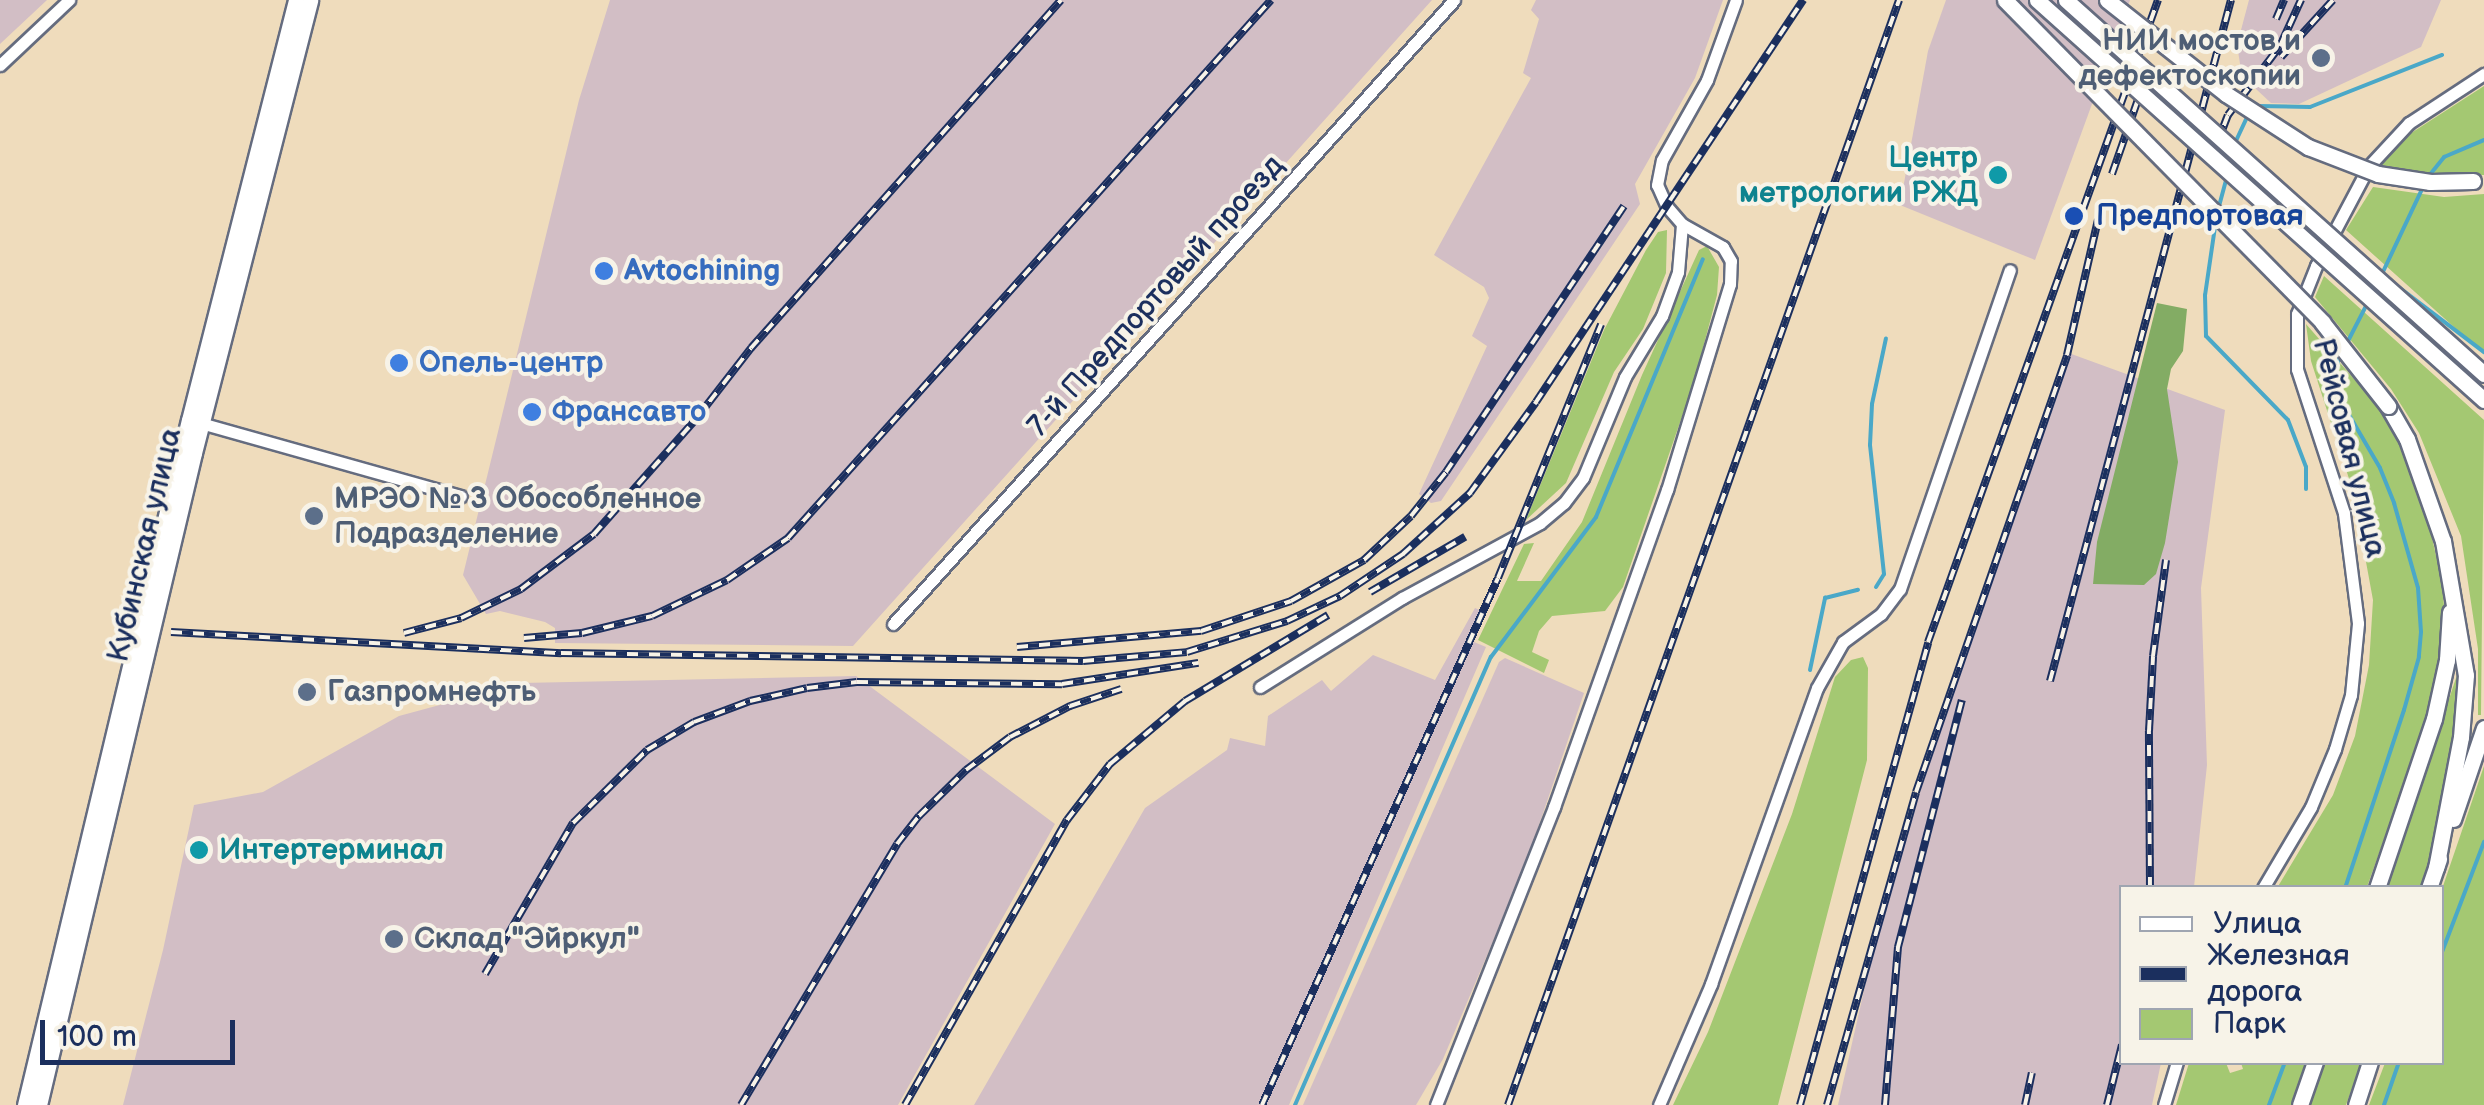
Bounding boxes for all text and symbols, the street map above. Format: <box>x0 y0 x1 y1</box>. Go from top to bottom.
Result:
place label: НИИ мостов и дефектоскопии <box>2079 23 2301 94</box>
marker: НИИ мостов и дефектоскопии <box>2310 47 2332 69</box>
place label: Центр метрологии РЖД <box>1739 140 1978 210</box>
street label: 7-й Предпортовый проезд <box>1020 148 1292 444</box>
marker: Центр метрологии РЖД <box>1987 164 2009 186</box>
place label: Предпортовая <box>2096 198 2304 234</box>
marker: Предпортовая <box>2061 203 2087 229</box>
place label: Avtochining <box>624 253 780 289</box>
marker: Avtochining <box>593 260 615 282</box>
street label: Рейсовая улица <box>2304 335 2394 561</box>
place label: Опель-центр <box>419 345 604 381</box>
marker: Опель-центр <box>388 352 410 374</box>
place label: Франсавто <box>552 394 706 430</box>
marker: Франсавто <box>521 401 543 423</box>
street label: Кубинская улица <box>101 425 189 665</box>
place label: МРЭО № 3 Обособленное Подразделение <box>334 481 702 552</box>
marker: МРЭО № 3 Обособленное Подразделение <box>303 505 325 527</box>
place label: Газпромнефть <box>327 674 536 710</box>
marker: Газпромнефть <box>296 681 318 703</box>
place label: Интертерминал <box>219 832 444 868</box>
marker: Интертерминал <box>188 839 210 861</box>
legend <box>2119 885 2444 1065</box>
text: Улица <box>2213 906 2302 942</box>
place label: Склад "Эйркул" <box>414 921 640 957</box>
marker: Склад "Эйркул" <box>383 928 405 950</box>
text: Железная дорога <box>2207 938 2350 1010</box>
scale bar <box>45 1000 240 1062</box>
text: Парк <box>2213 1006 2286 1042</box>
text: 100 m <box>57 1019 137 1055</box>

